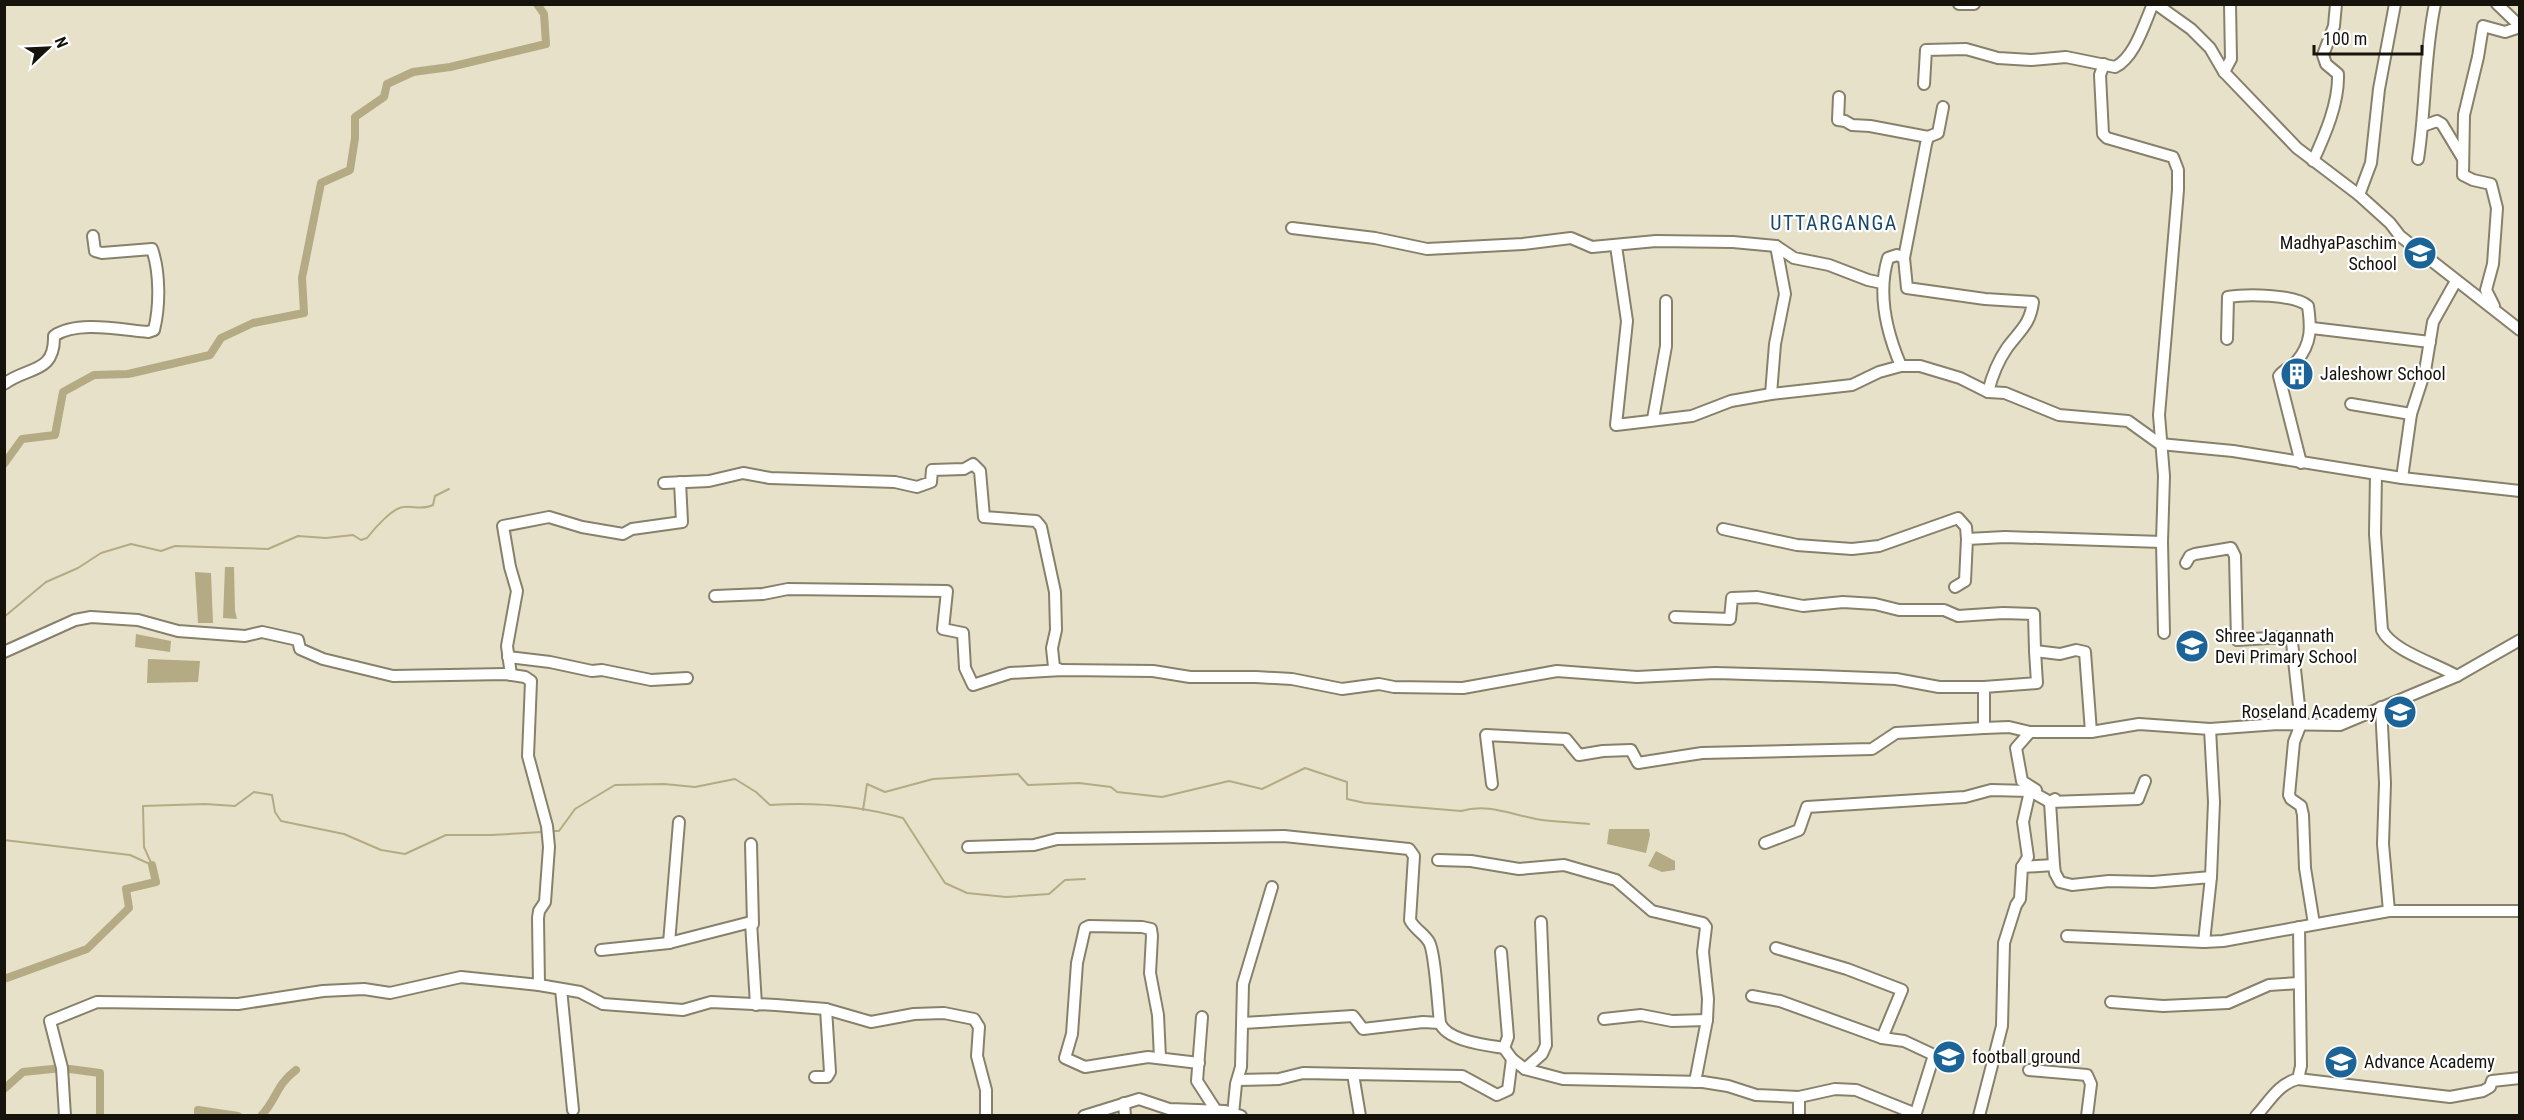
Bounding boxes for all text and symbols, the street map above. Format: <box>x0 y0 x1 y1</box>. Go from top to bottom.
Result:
north arrow <box>18 18 78 78</box>
scale bar <box>2314 18 2422 56</box>
text: 100 m <box>2323 28 2367 49</box>
text: N <box>51 34 72 51</box>
district label: UTTARGANGA <box>1770 211 1898 235</box>
place label: MadhyaPaschim School <box>2280 232 2397 274</box>
school or university icon: MadhyaPaschim School <box>2402 235 2438 271</box>
building icon: Jaleshowr School <box>2279 356 2315 392</box>
place label: Jaleshowr School <box>2320 363 2446 384</box>
place label: Shree Jagannath Devi Primary School <box>2215 625 2357 667</box>
school or university icon: Shree Jagannath Devi Primary School <box>2174 628 2210 664</box>
school or university icon: Roseland Academy <box>2382 694 2418 730</box>
place label: Roseland Academy <box>2241 701 2377 722</box>
school or university icon: football ground <box>1931 1039 1967 1075</box>
school or university icon: Advance Academy <box>2323 1044 2359 1080</box>
place label: football ground <box>1972 1046 2081 1067</box>
place label: Advance Academy <box>2364 1051 2495 1072</box>

